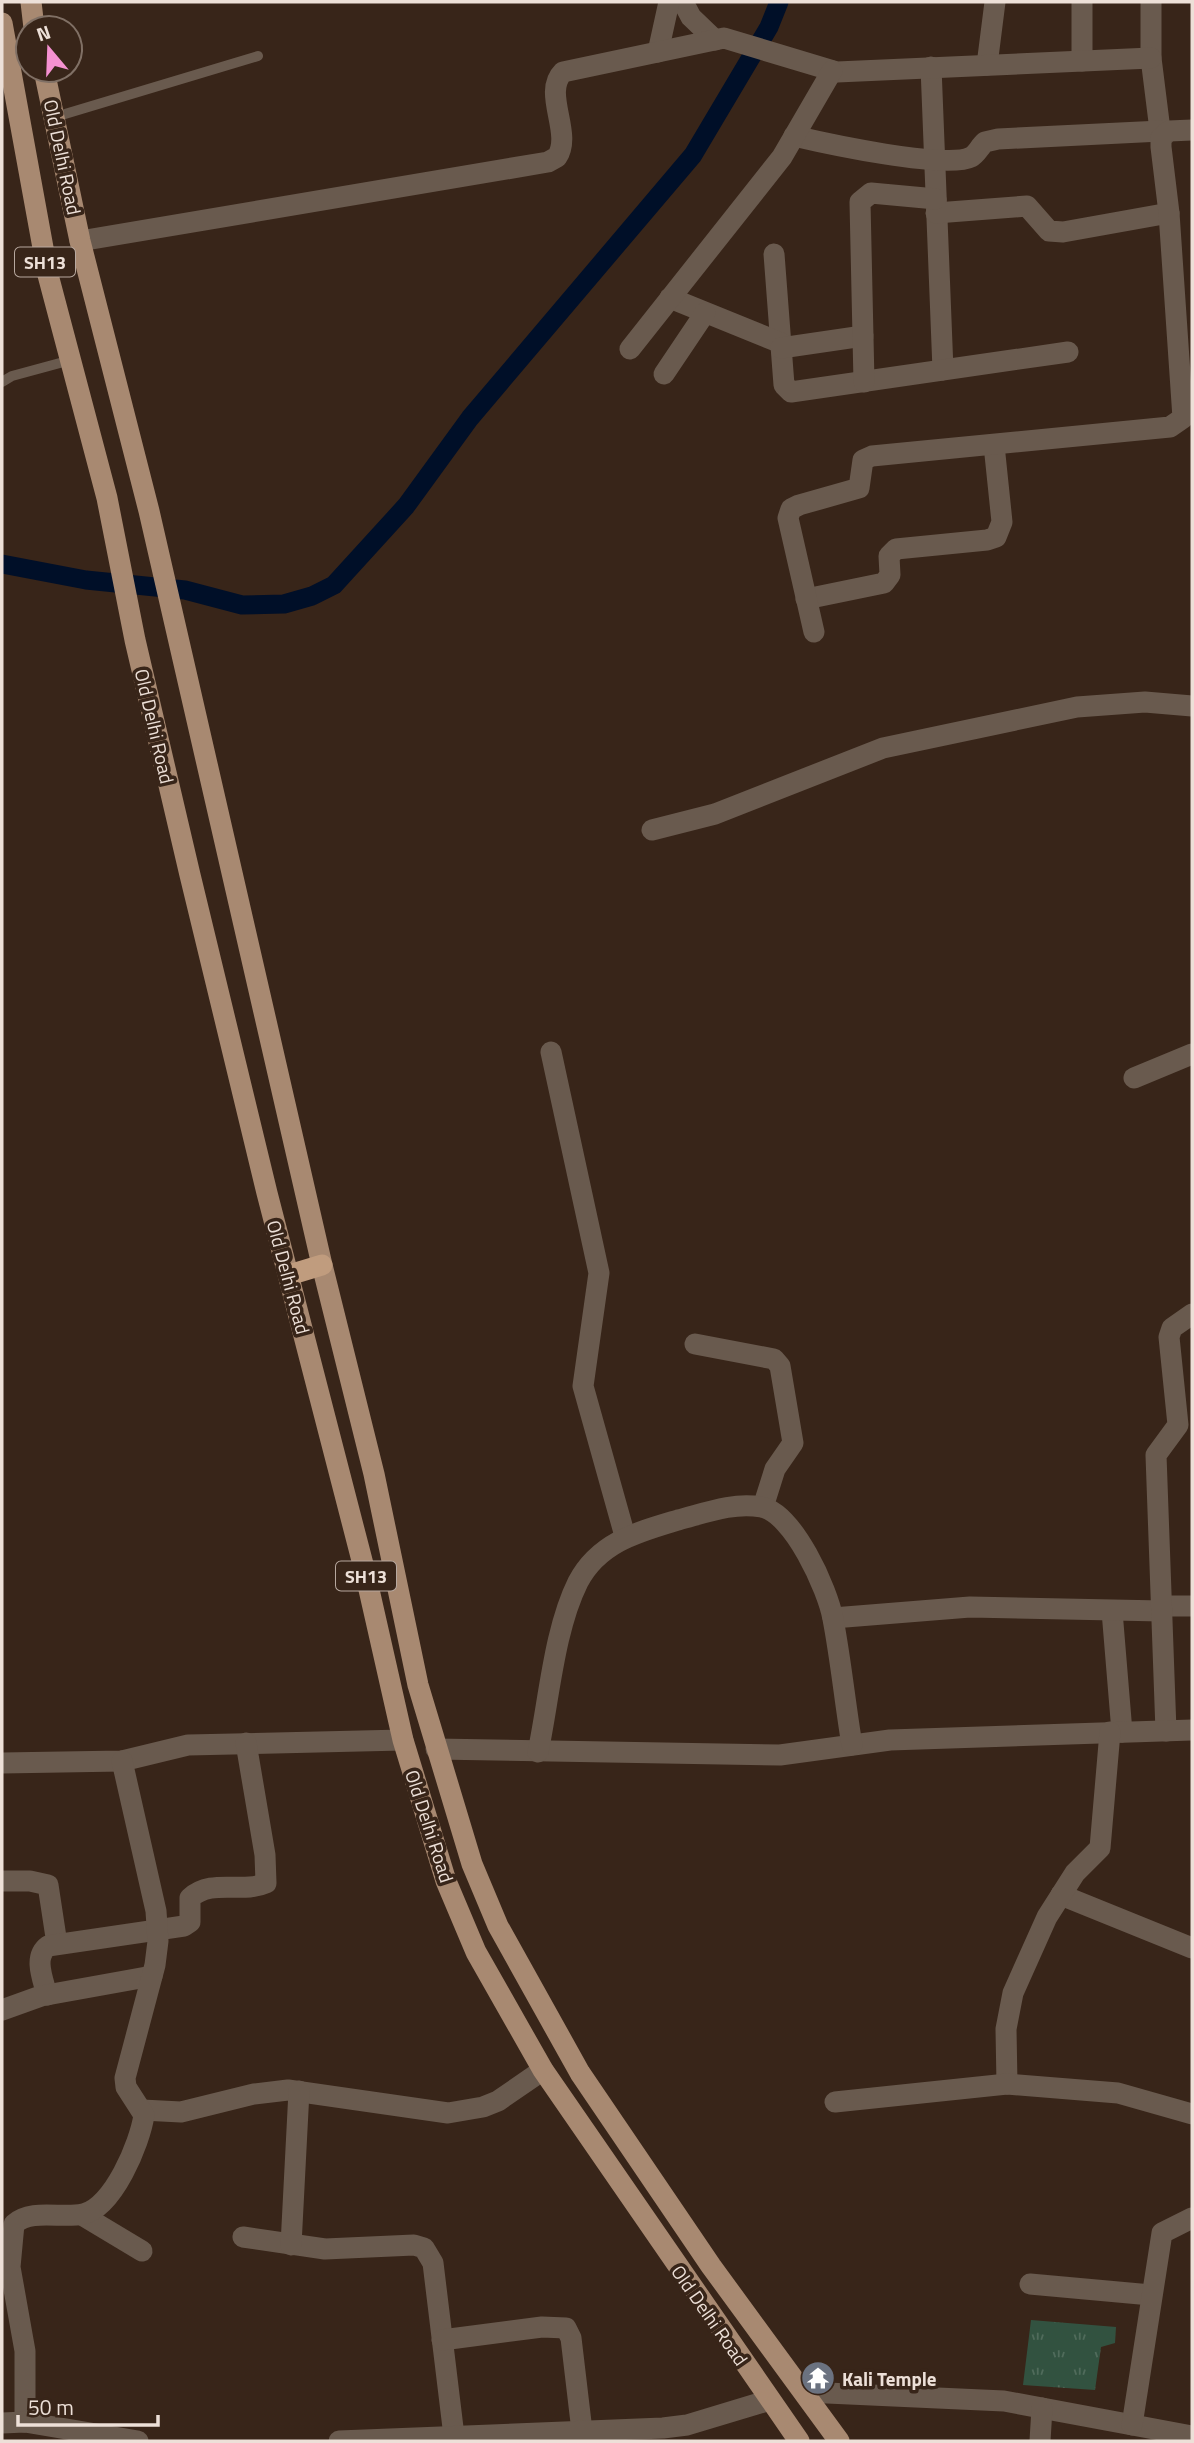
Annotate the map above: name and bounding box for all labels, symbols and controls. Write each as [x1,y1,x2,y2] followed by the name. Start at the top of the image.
[14,14,84,84] north arrow
[32,17,54,48] text: N
[37,97,89,217] street label: Old Delhi Road
[15,248,75,276] road number: SH13
[128,666,182,786] street label: Old Delhi Road
[260,1217,318,1337] street label: Old Delhi Road
[336,1562,396,1590] road number: SH13
[398,1766,462,1886] street label: Old Delhi Road
[665,2259,755,2371] street label: Old Delhi Road
[799,2359,837,2397] temple icon: Kali Temple
[842,2364,937,2393] place label: Kali Temple
[18,2384,158,2428] scale bar
[28,2391,74,2423] text: 50 m

